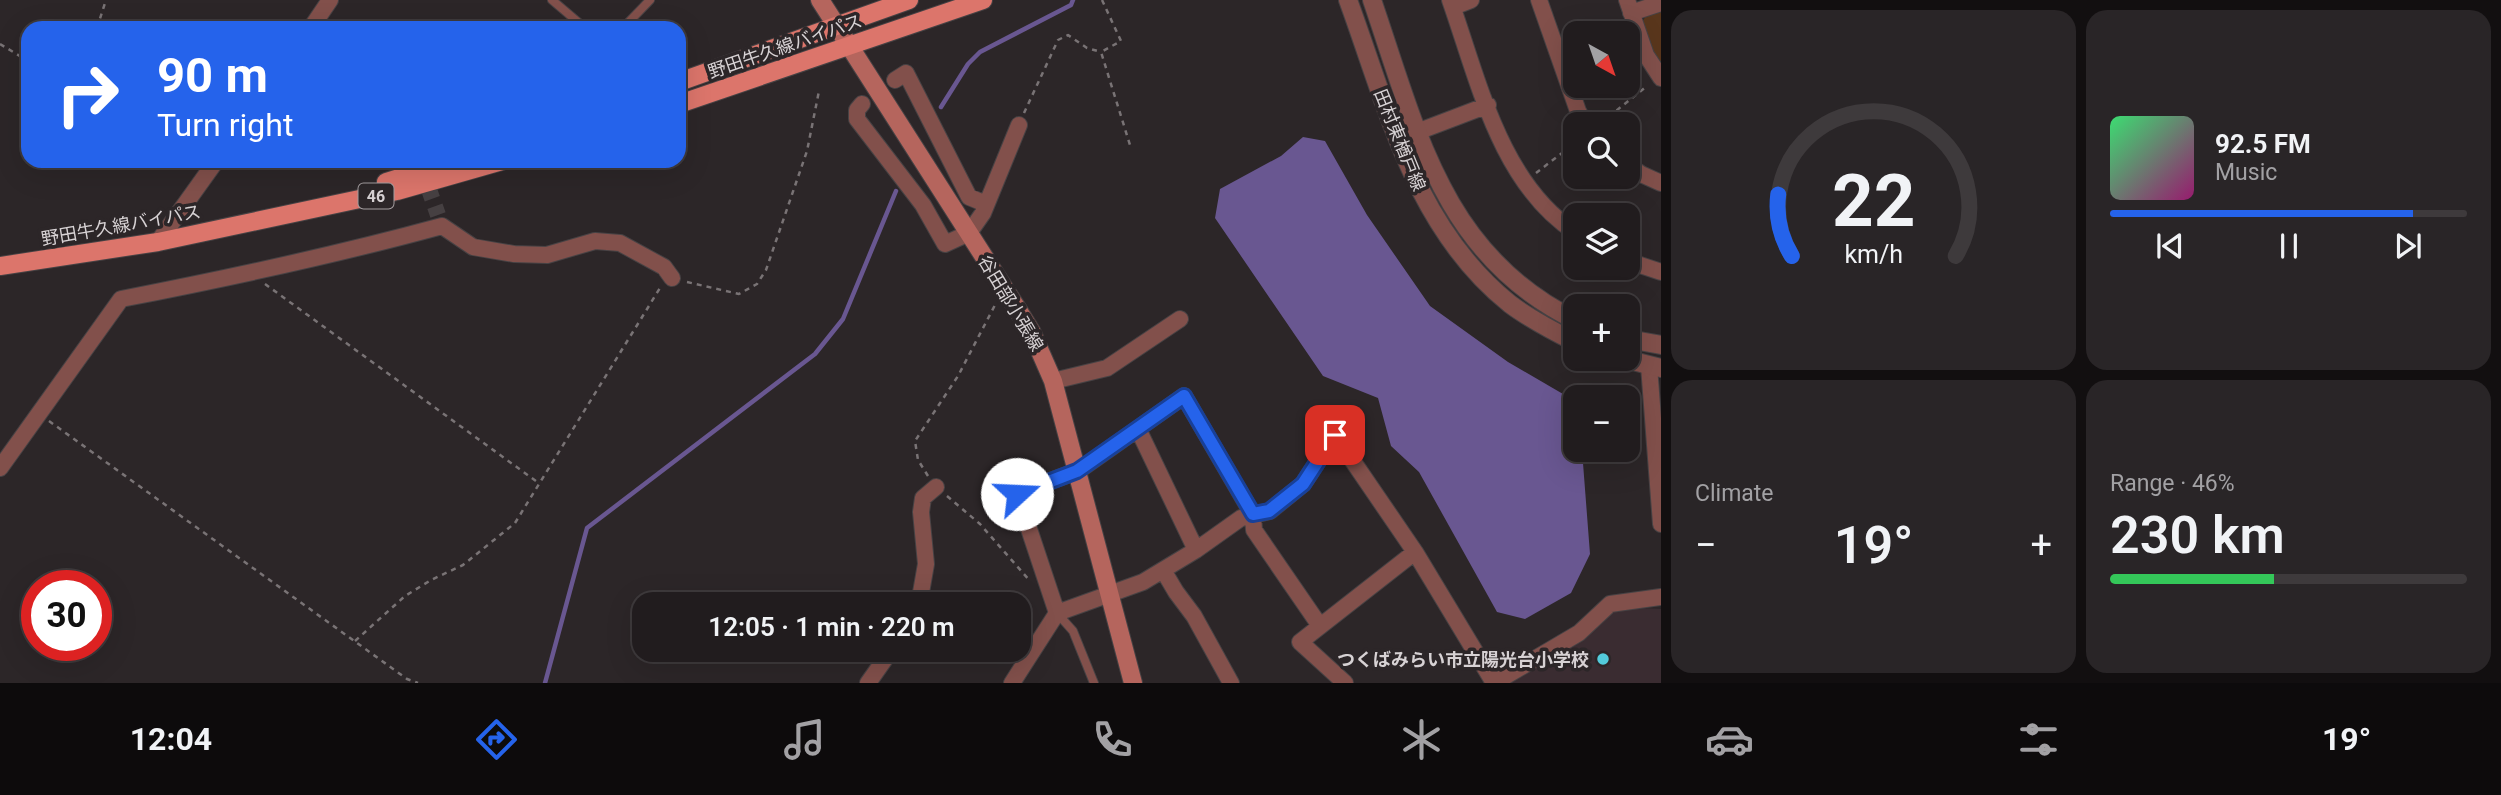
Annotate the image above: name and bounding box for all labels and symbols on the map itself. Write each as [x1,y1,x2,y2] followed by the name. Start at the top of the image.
[705,10,865,82] street label: 野田牛久線バイパス
[1563,21,1640,98] north arrow
[1370,86,1430,194] street label: 田村東楢戸線
[358,184,394,208] road number: 46
[40,201,202,249] street label: 野田牛久線バイパス
[974,251,1048,355] street label: 谷田部小張線
[1305,405,1365,465] pin
[980,457,1054,531] position arrow
[21,570,112,661] speed limit sign: 30
[1337,649,1589,670] place label: つくばみらい市立陽光台小学校
[1595,651,1611,667] marker: つくばみらい市立陽光台小学校

